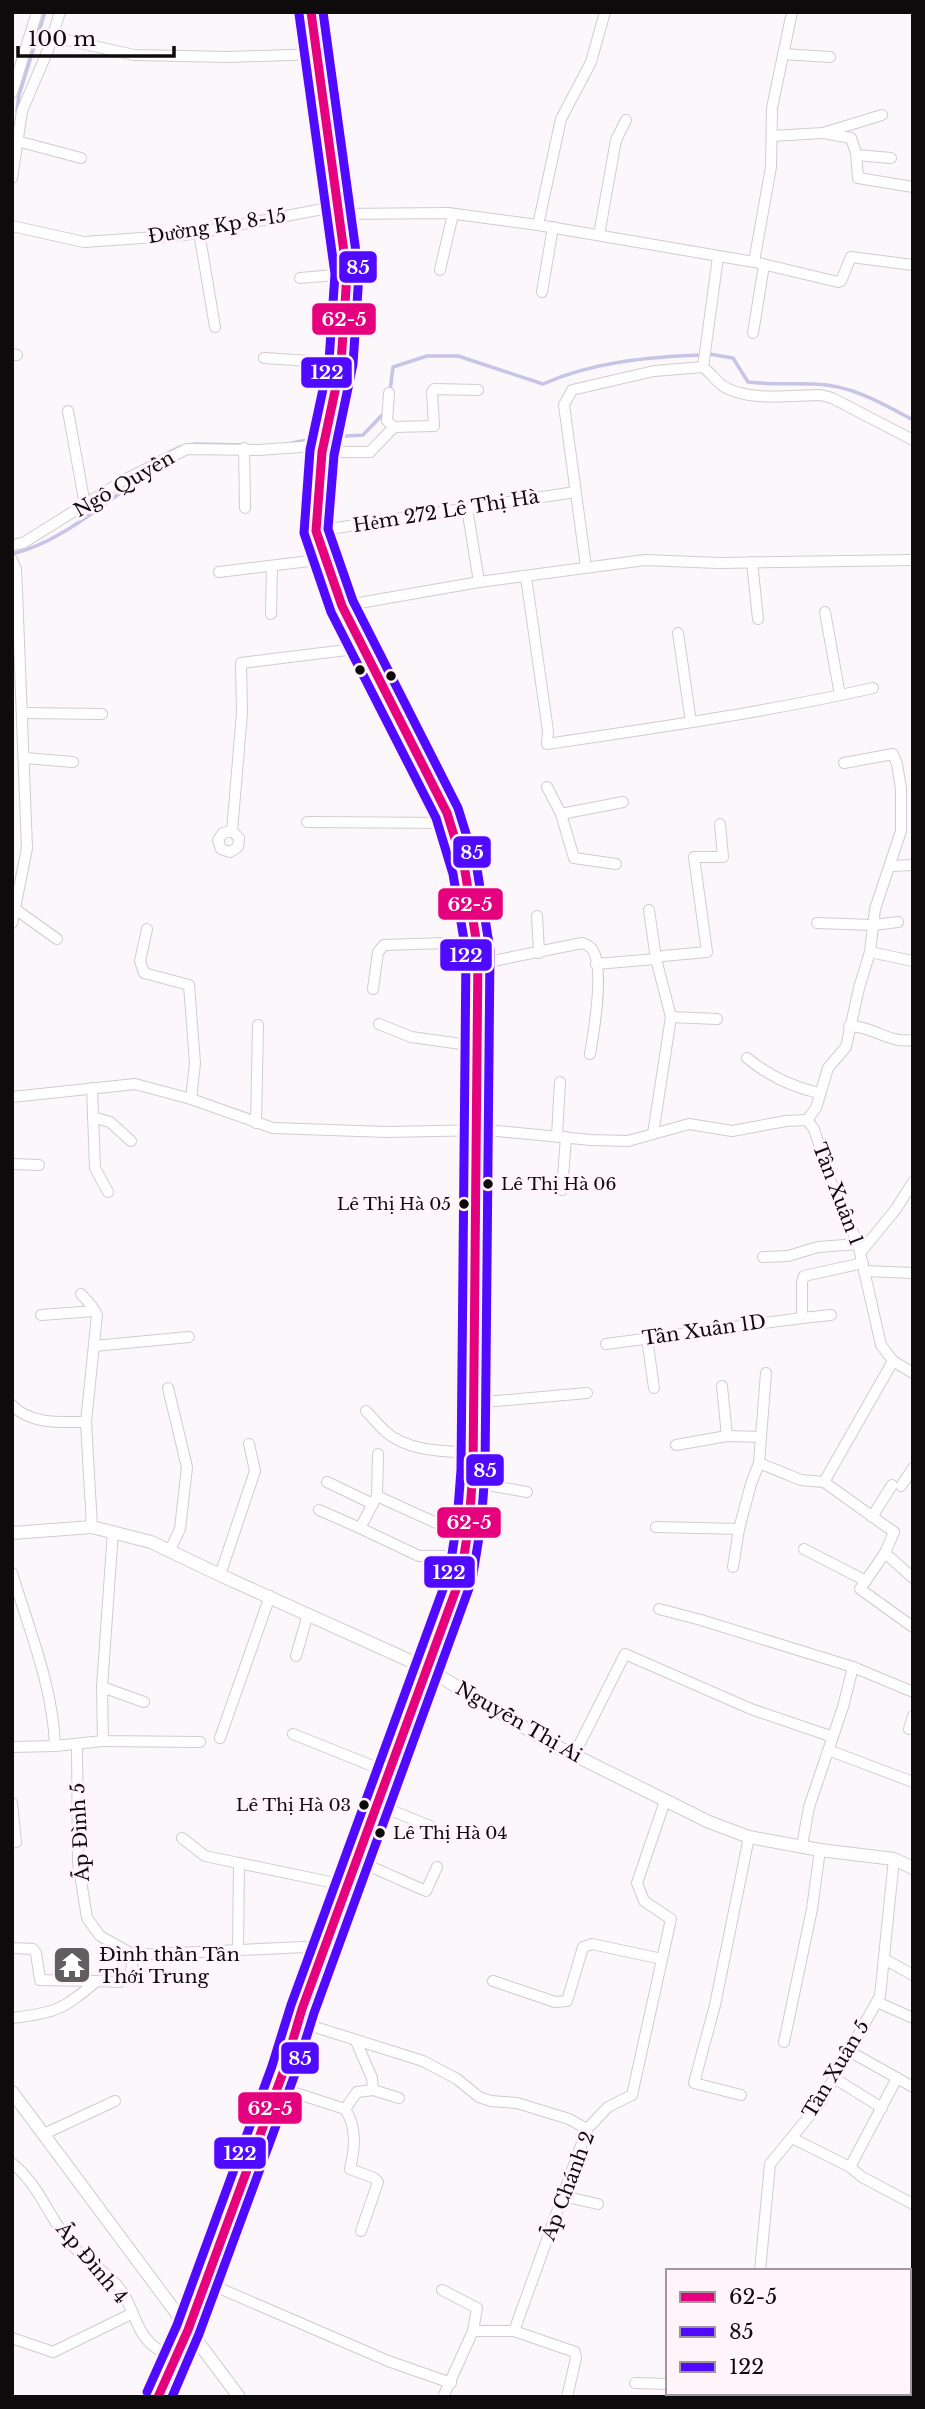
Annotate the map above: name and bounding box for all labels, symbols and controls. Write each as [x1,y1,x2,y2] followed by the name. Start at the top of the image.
[18,14,173,58] scale bar
[28,26,96,52] text: 100 m
[146,204,288,248] street label: Đường Kp 8-15
[338,250,378,284] line badge: 85
[346,256,370,279] text: 85
[311,302,377,336] line badge: 62-5
[321,308,367,331] text: 62-5
[300,356,353,389] line badge: 122
[310,361,344,384] text: 122
[70,446,178,522] street label: Ngô Quyền
[351,485,541,537] street label: Hẻm 272 Lê Thị Hà
[353,663,367,677] unlabelled marker
[384,669,398,683] unlabelled marker
[452,835,492,869] line badge: 85
[460,841,484,864] text: 85
[437,887,504,921] line badge: 62-5
[447,893,493,916] text: 62-5
[439,938,493,972] line badge: 122
[449,944,483,967] text: 122
[808,1140,868,1248] street label: Tân Xuân 1
[501,1174,616,1195] place label: Lê Thị Hà 06
[481,1177,495,1191] marker: Lê Thị Hà 06
[337,1194,451,1215] place label: Lê Thị Hà 05
[457,1197,471,1211] marker: Lê Thị Hà 05
[641,1310,767,1350] street label: Tân Xuân 1D
[465,1453,505,1487] line badge: 85
[473,1459,497,1482] text: 85
[436,1506,502,1539] line badge: 62-5
[446,1511,492,1534] text: 62-5
[423,1555,476,1589] line badge: 122
[432,1561,466,1584] text: 122
[452,1677,587,1768] street label: Nguyễn Thị Ai
[66,1782,94,1883] street label: Ấp Đình 5
[236,1795,351,1816] place label: Lê Thị Hà 03
[357,1798,371,1812] marker: Lê Thị Hà 03
[393,1823,507,1844] place label: Lê Thị Hà 04
[373,1826,387,1840] marker: Lê Thị Hà 04
[99,1943,240,1988] place label: Đình thần Tân Thới Trung
[51,1944,93,1986] temple icon: Đình thần Tân Thới Trung
[798,2016,874,2122] street label: Tân Xuân 5
[280,2041,320,2075] line badge: 85
[288,2047,312,2070] text: 85
[237,2091,303,2125] line badge: 62-5
[247,2097,293,2120] text: 62-5
[536,2128,599,2245] street label: Ấp Chánh 2
[213,2136,267,2170] line badge: 122
[223,2142,257,2165] text: 122
[51,2217,133,2308] street label: Ấp Đình 4
[666,2269,911,2395] legend
[729,2284,777,2310] text: 62-5
[729,2319,754,2345] text: 85
[729,2354,764,2380] text: 122

